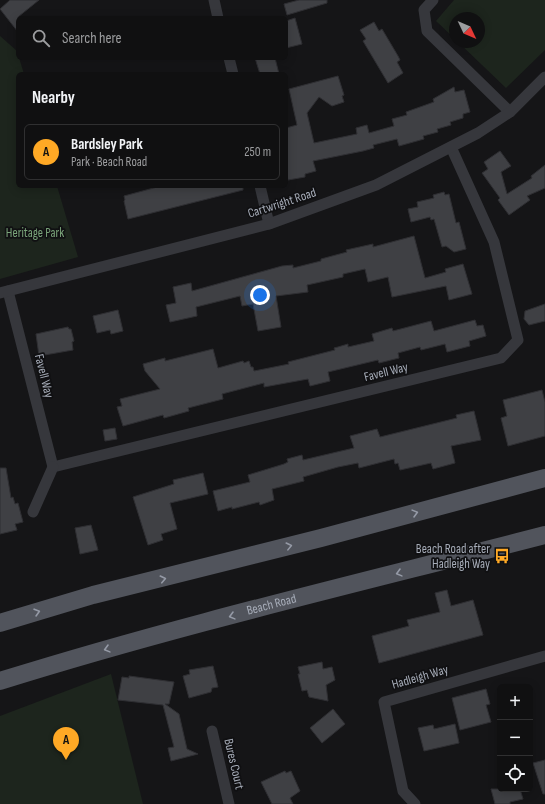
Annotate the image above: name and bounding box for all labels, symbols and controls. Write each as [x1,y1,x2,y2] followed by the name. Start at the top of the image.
[449,12,485,48] north arrow
[16,16,288,60] search box
[30,27,52,49] icon: search
[62,29,122,48] text: Search here
[32,88,75,108] text: Nearby
[71,135,143,154] text: Bardsley Park
[43,144,49,160] text: A
[244,144,271,160] text: 250 m
[71,154,147,170] text: Park · Beach Road
[246,184,318,222] street label: Cartwright Road
[6,225,64,241] park label: Heritage Park
[250,285,270,305] your location
[31,352,57,400] street label: Favell Way
[362,359,410,385] street label: Favell Way
[411,509,418,518] one-way arrow
[416,541,490,572] place label: Beach Road after Hadleigh Way
[286,543,292,551] one-way arrow
[493,547,511,565] bus stop icon: Beach Road after Hadleigh Way
[396,568,403,577] one-way arrow
[160,575,166,583] one-way arrow
[245,591,298,619] street label: Beach Road
[34,608,41,617] one-way arrow
[229,611,236,620] one-way arrow
[104,645,110,653] one-way arrow
[390,661,450,693] street label: Hadleigh Way
[497,684,533,792] map controls
[497,684,533,720] button: +
[497,720,533,756] button: −
[53,727,79,760] pin: A
[220,737,248,791] street label: Bures Court
[497,756,533,792] button: locate

